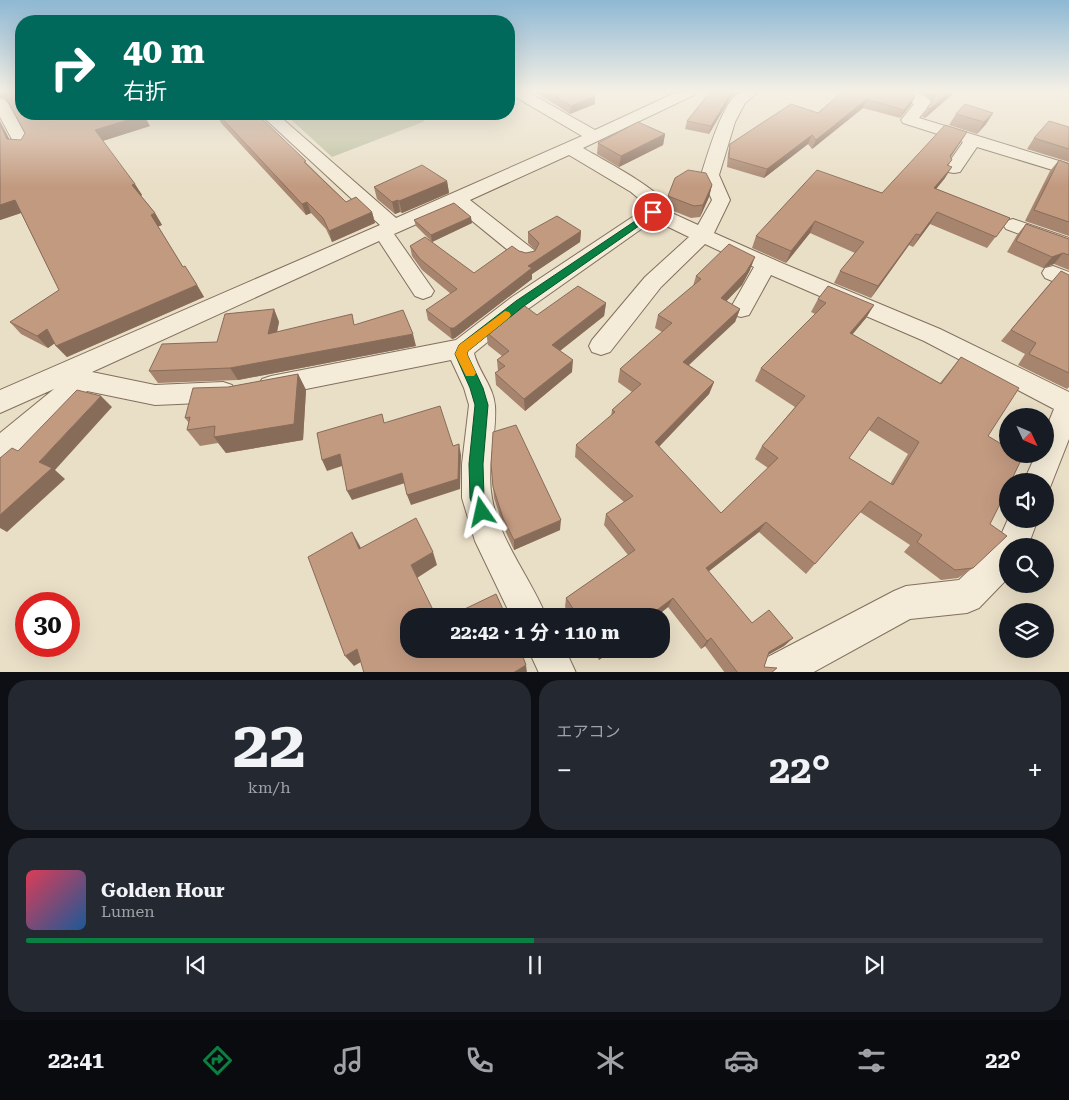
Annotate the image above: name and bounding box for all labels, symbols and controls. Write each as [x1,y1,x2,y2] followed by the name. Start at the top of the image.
[123,31,205,72] text: 40 m
[40,35,105,100] icon: right
[123,79,167,104] text: 右折
[632,191,674,233] pin
[639,198,667,226] icon: arrive
[999,408,1054,462] north arrow
[999,408,1054,658] map controls
[999,473,1054,528] button: sound
[455,485,507,537] position arrow
[999,538,1054,593] button: search
[15,592,80,657] speed limit sign: 30
[999,603,1054,658] button: layers
[450,621,620,644] text: 22:42 · 1 分 · 110 m
[233,707,306,783] text: 22
[557,722,621,741] text: エアコン
[769,748,830,792] text: 22°
[557,754,572,787] text: −
[1027,754,1043,787] text: +
[248,778,291,797] text: km/h
[101,879,225,902] text: Golden Hour
[101,902,155,921] text: Lumen
[182,951,210,979] icon: previous
[521,951,549,979] icon: pause
[860,951,888,979] icon: next
[200,1043,235,1078] icon: directions
[331,1043,366,1078] icon: music
[462,1043,497,1078] icon: phone
[593,1043,628,1078] icon: climate
[724,1043,759,1078] icon: car
[854,1043,889,1078] icon: filters
[48,1048,104,1073] text: 22:41
[985,1048,1021,1073] text: 22°

